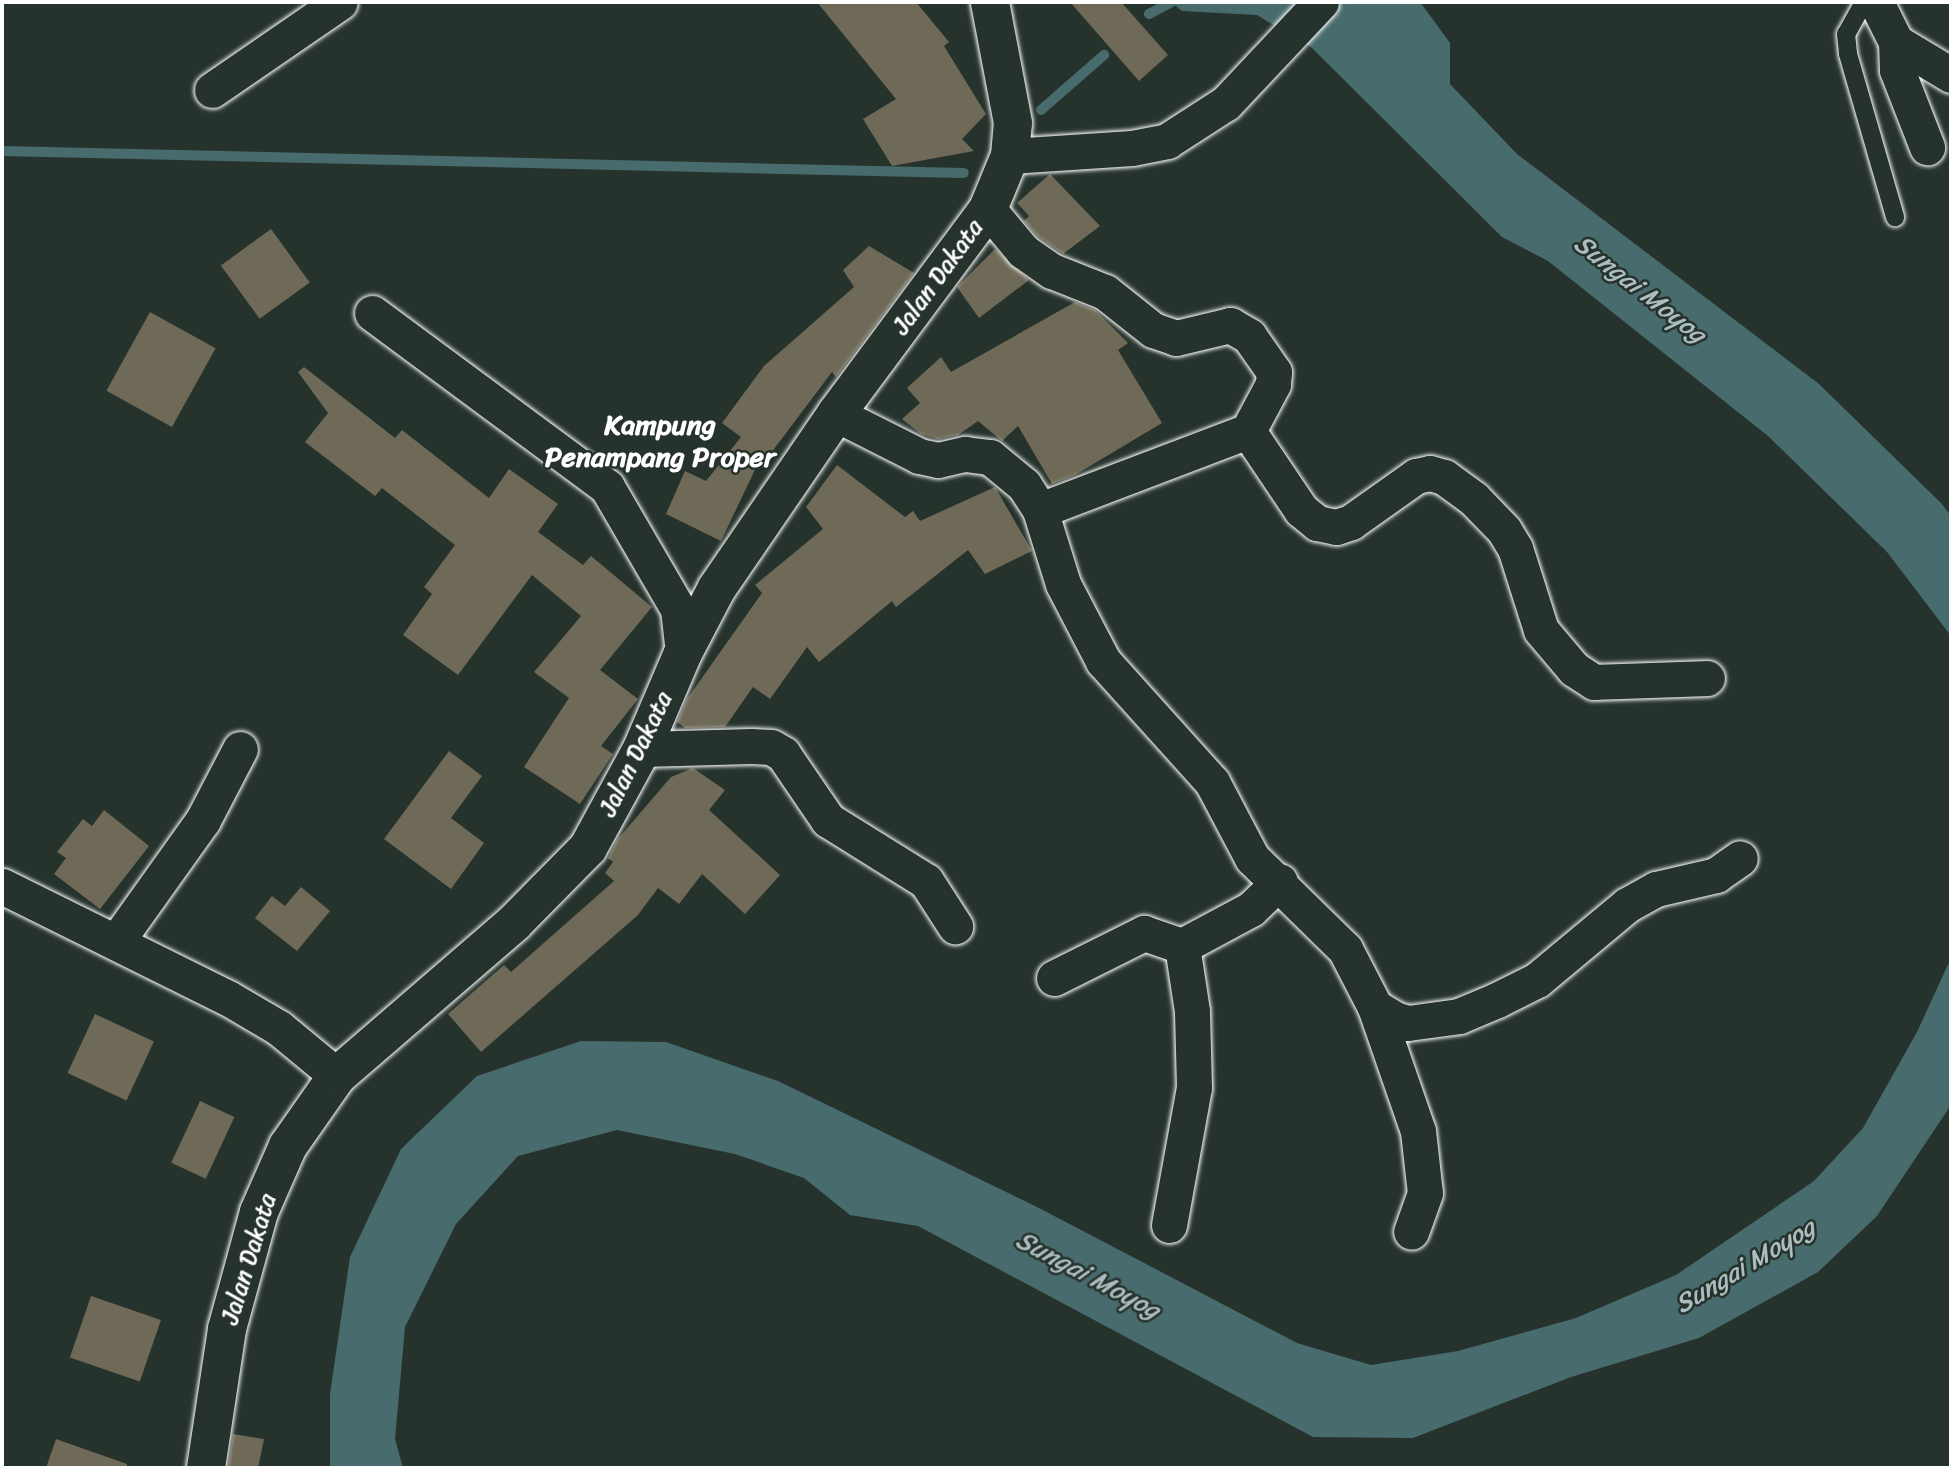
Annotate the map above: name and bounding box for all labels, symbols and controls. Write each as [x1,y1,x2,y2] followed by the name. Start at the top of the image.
[887,214,989,340] street label: Jalan Dakata
[1568,228,1712,350] water label: Sungai Moyog
[545,408,775,474] district label: Kampung Penampang Proper
[593,687,679,821] street label: Jalan Dakata
[215,1190,283,1328] street label: Jalan Dakata
[1669,1212,1821,1320] water label: Sungai Moyog
[1011,1224,1165,1326] water label: Sungai Moyog

